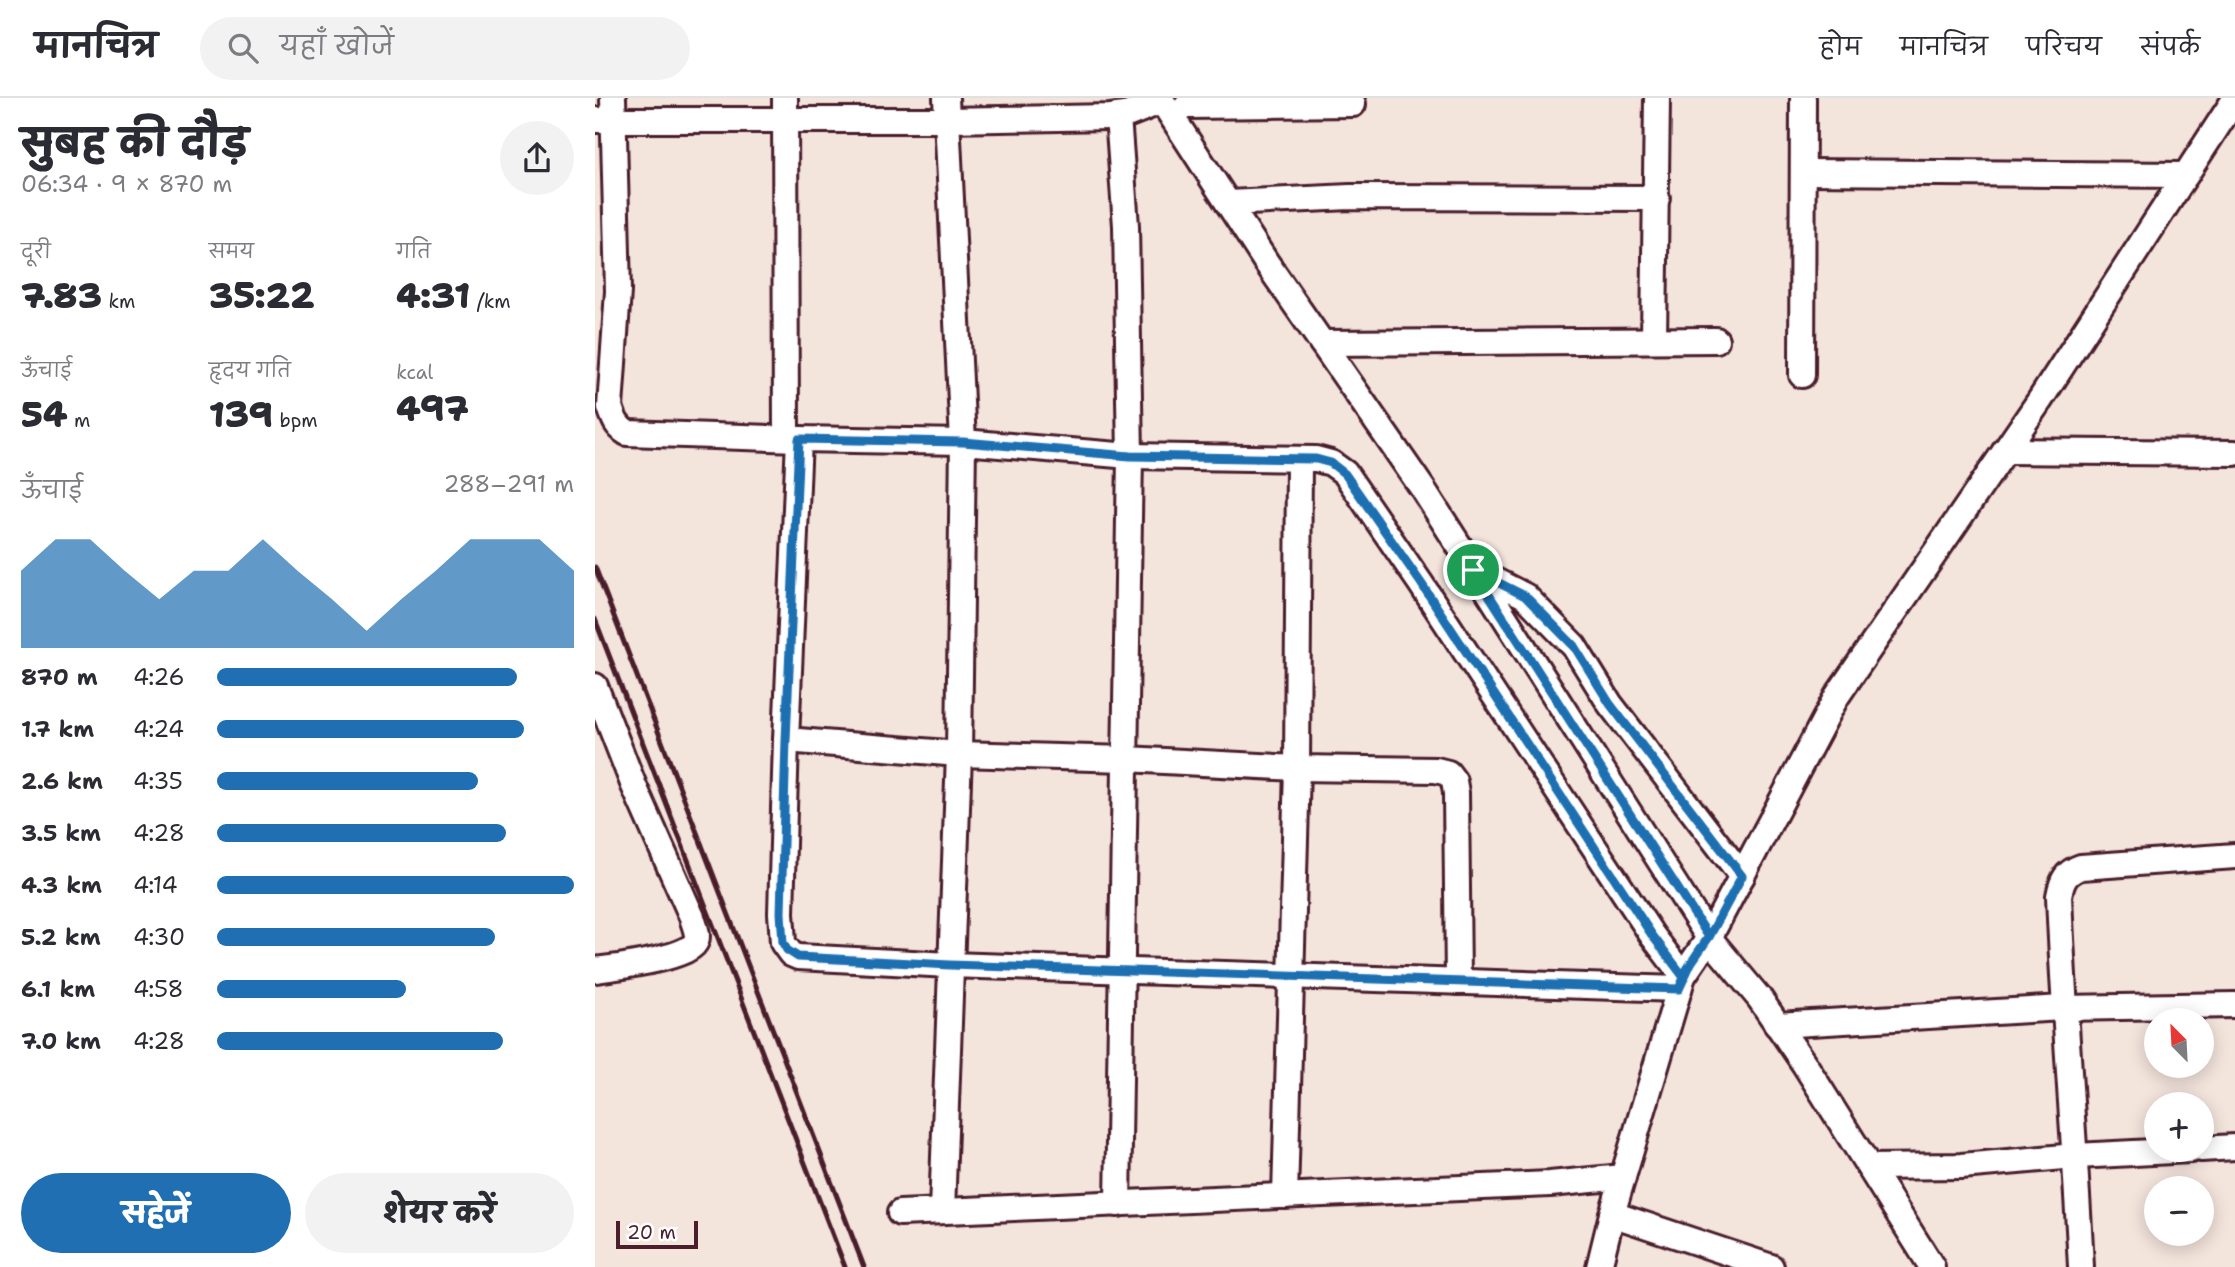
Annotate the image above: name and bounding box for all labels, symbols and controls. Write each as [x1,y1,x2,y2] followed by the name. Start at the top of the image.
[200,17,690,80] search box
[35,23,158,68] text: मानचित्र
[280,28,394,63] text: यहाँ खोजें
[224,29,262,67] icon: search
[1819,31,1862,63] text: होम
[1900,31,1988,63] text: मानचित्र
[2026,31,2102,63] text: परिचय
[2140,31,2200,63] text: संपर्क
[21,117,248,168] text: सुबह की दौड़
[500,121,574,195] button: share
[21,169,232,199] text: 06:34 · 9 × 870 m
[21,239,51,264] text: दूरी
[209,239,254,264] text: समय
[396,239,431,264] text: गति
[21,272,102,319] text: 7.83
[209,272,314,319] text: 35:22
[396,272,470,319] text: 4:31
[102,289,135,314] text: km
[470,289,511,314] text: /km
[21,358,72,383] text: ऊँचाई
[209,358,291,383] text: हृदय गति
[396,360,433,385] text: kcal
[396,385,469,432] text: 497
[21,391,68,438] text: 54
[209,391,273,438] text: 139
[68,408,90,433] text: m
[273,408,318,433] text: bpm
[443,469,574,499] text: 288–291 m
[21,475,83,505] text: ऊँचाई
[1443,540,1503,600] pin
[1454,551,1492,589] icon: arrive
[21,662,98,692] text: 870 m
[133,662,184,692] text: 4:26
[21,714,94,744] text: 1.7 km
[133,714,184,744] text: 4:24
[21,766,103,796] text: 2.6 km
[133,766,183,796] text: 4:35
[21,818,101,848] text: 3.5 km
[133,818,185,848] text: 4:28
[21,870,102,900] text: 4.3 km
[133,870,178,900] text: 4:14
[21,922,101,952] text: 5.2 km
[133,922,185,952] text: 4:30
[21,974,95,1004] text: 6.1 km
[133,974,184,1004] text: 4:58
[2144,1008,2214,1078] north arrow
[2144,1008,2214,1246] map controls
[21,1026,101,1056] text: 7.0 km
[133,1026,185,1056] text: 4:28
[2144,1092,2214,1162] button: +
[21,1173,291,1253] button: सहेजें
[305,1173,574,1253] button: शेयर करें
[2144,1176,2214,1246] button: −
[616,1218,698,1250] scale bar
[627,1220,676,1245] text: 20 m

